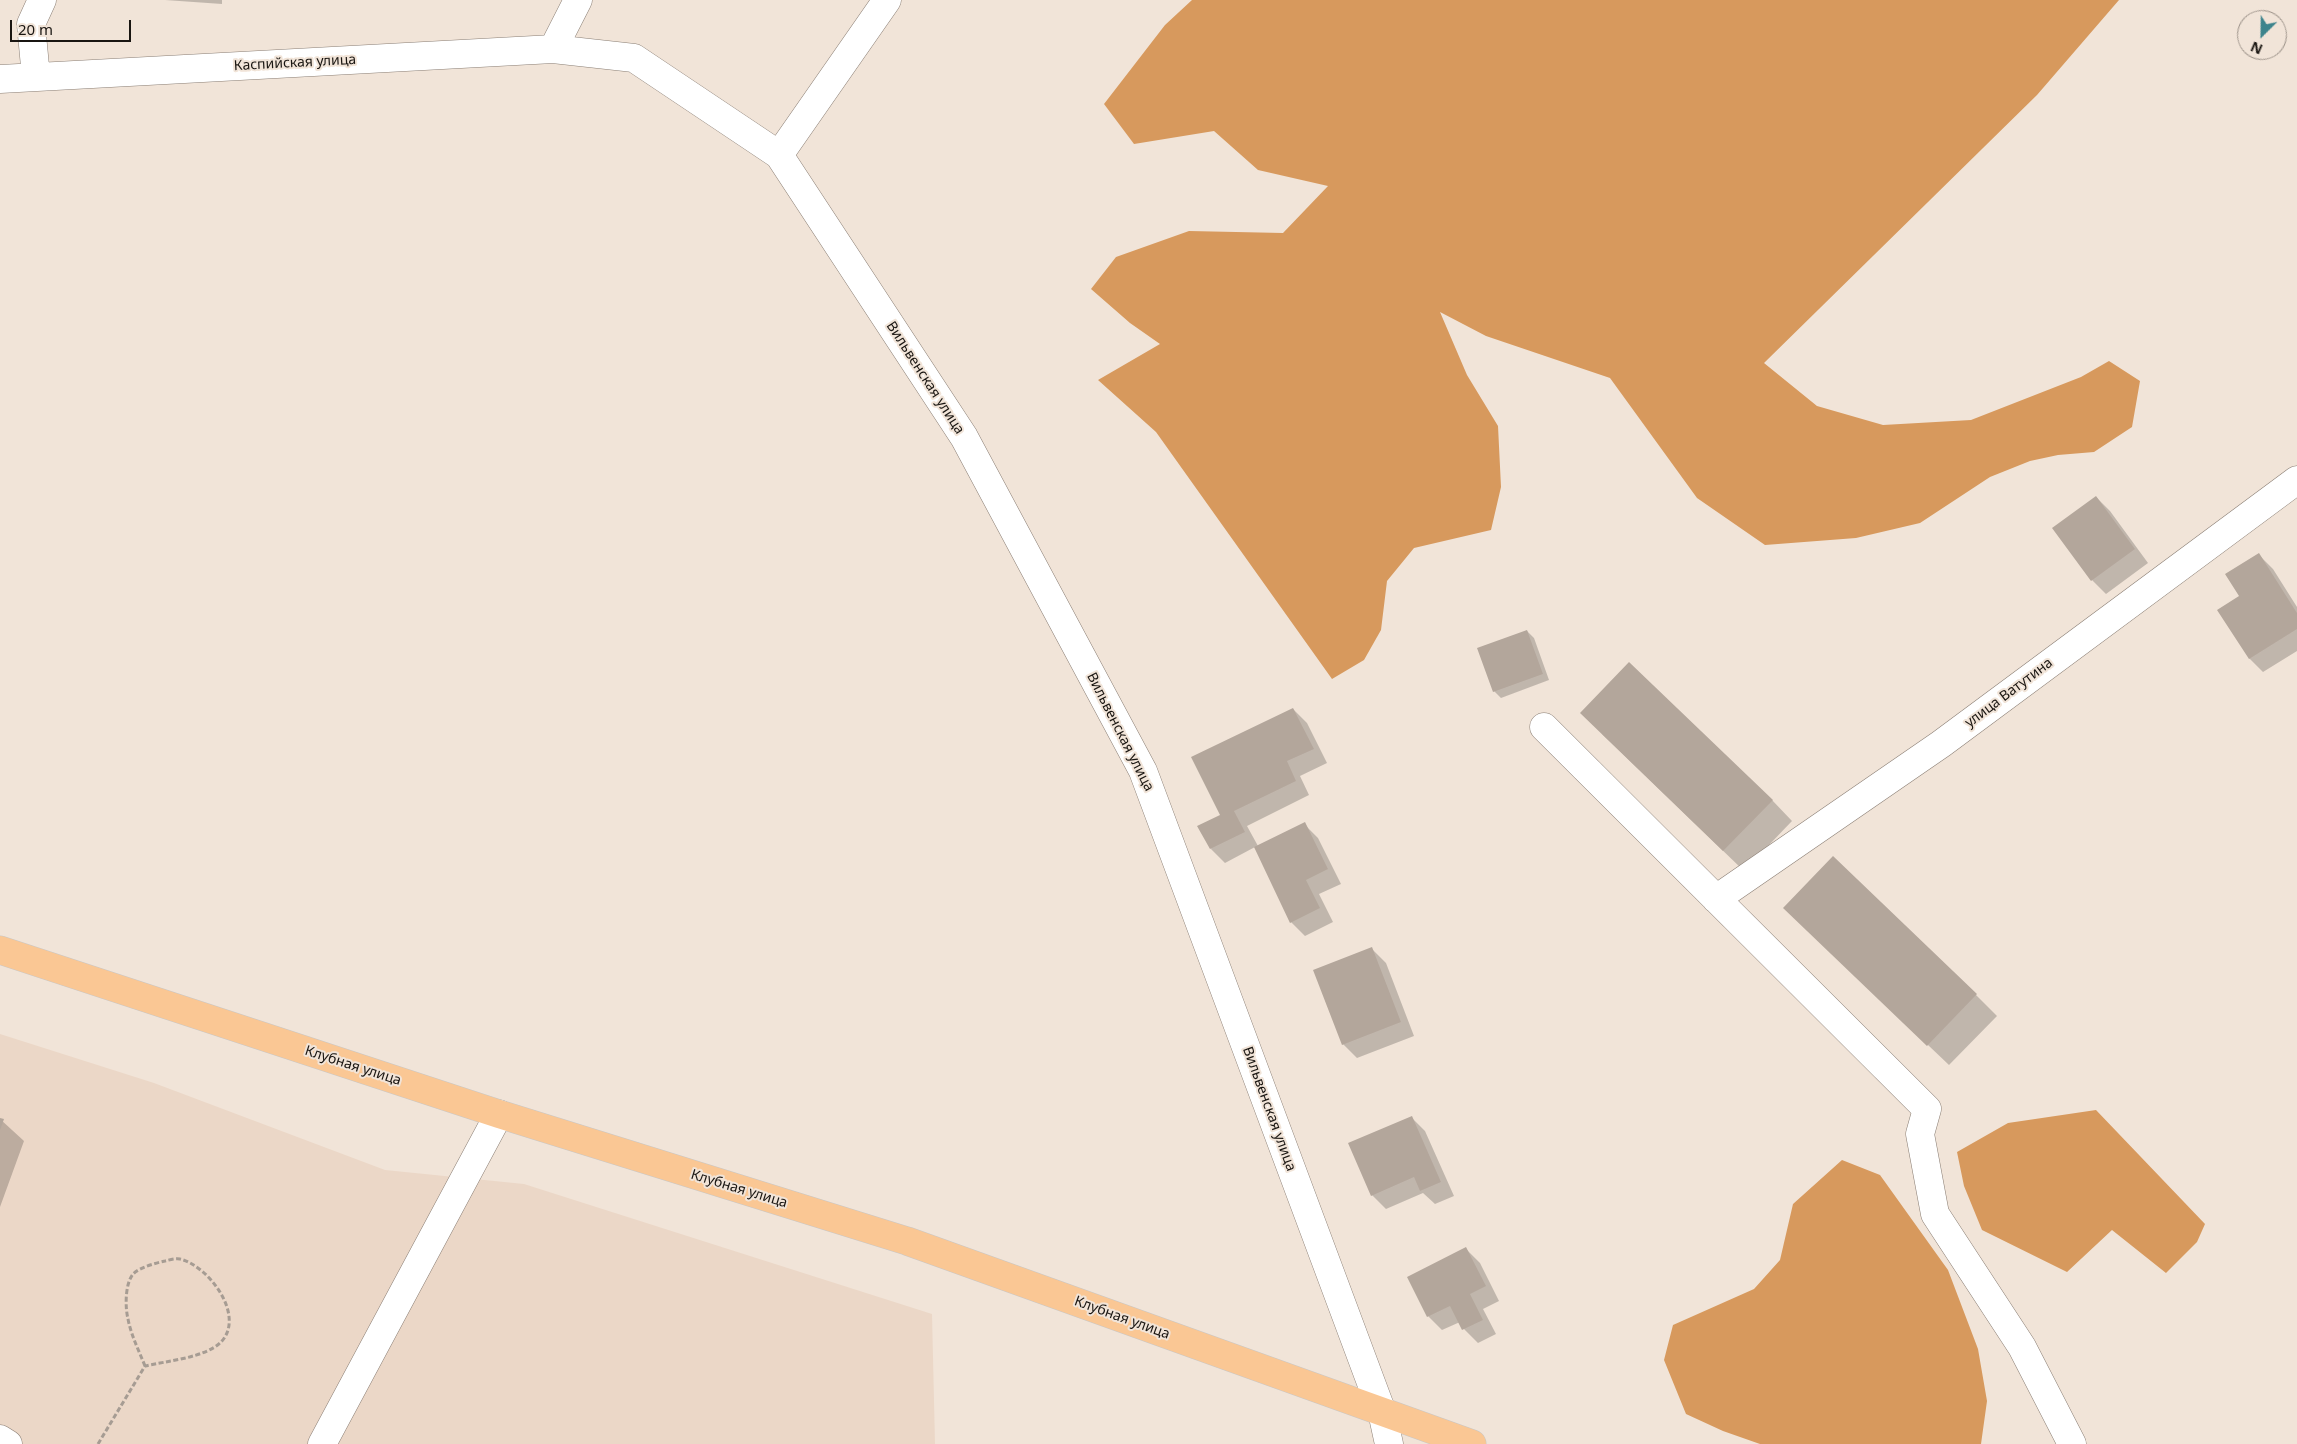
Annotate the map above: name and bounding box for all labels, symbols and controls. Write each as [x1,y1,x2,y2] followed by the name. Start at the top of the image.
[12,10,134,42] scale bar
[2237,10,2287,60] north arrow
[18,19,53,39] text: 20 m
[2247,37,2265,59] text: N
[233,51,357,75] street label: Каспийская улица
[882,318,968,438] street label: Вильвенская улица
[1962,655,2056,731] street label: улица Ватутина
[1083,670,1157,794] street label: Вильвенская улица
[303,1043,403,1089] street label: Клубная улица
[1239,1045,1299,1173] street label: Вильвенская улица
[689,1166,789,1212] street label: Клубная улица
[1072,1293,1172,1343] street label: Клубная улица

